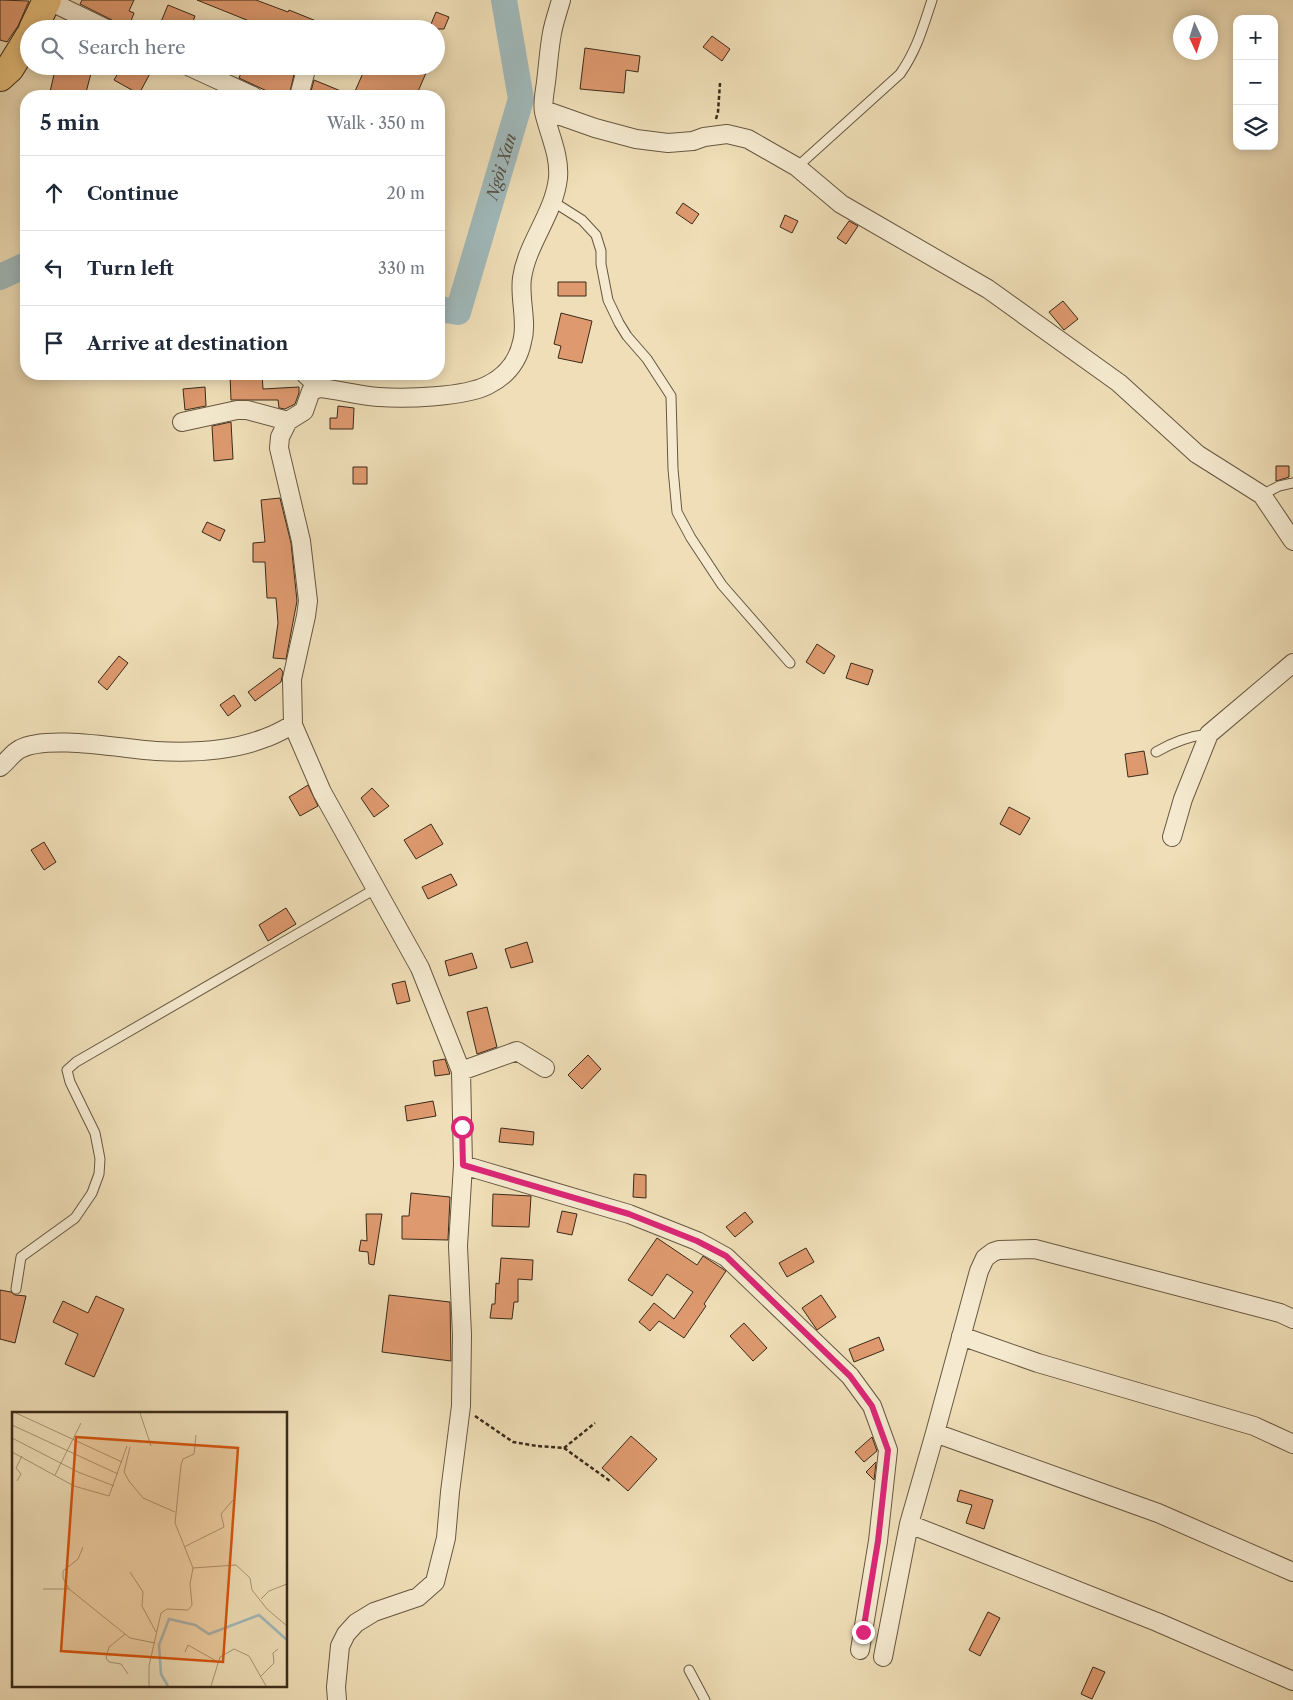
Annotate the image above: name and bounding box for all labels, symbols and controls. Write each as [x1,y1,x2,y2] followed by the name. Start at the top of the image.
[1173,15,1218,60] north arrow
[1233,15,1278,150] map controls
[1233,15,1278,60] button: +
[20,20,445,75] search box
[38,34,66,62] icon: search
[78,36,186,59] text: Search here
[1233,60,1278,105] button: −
[1233,105,1278,150] button: layers
[40,110,100,135] text: 5 min
[327,113,425,133] text: Walk · 350 m
[481,131,520,204] water label: Ngòi Xan
[40,179,68,207] icon: ahead
[87,182,179,205] text: Continue
[386,183,425,203] text: 20 m
[40,254,68,282] icon: left
[87,257,174,280] text: Turn left
[378,258,425,278] text: 330 m
[40,329,68,357] icon: arrive
[87,332,288,355] text: Arrive at destination
[451,1116,474,1139] route start
[12,1412,288,1688] inset map
[852,1621,875,1644] route end

